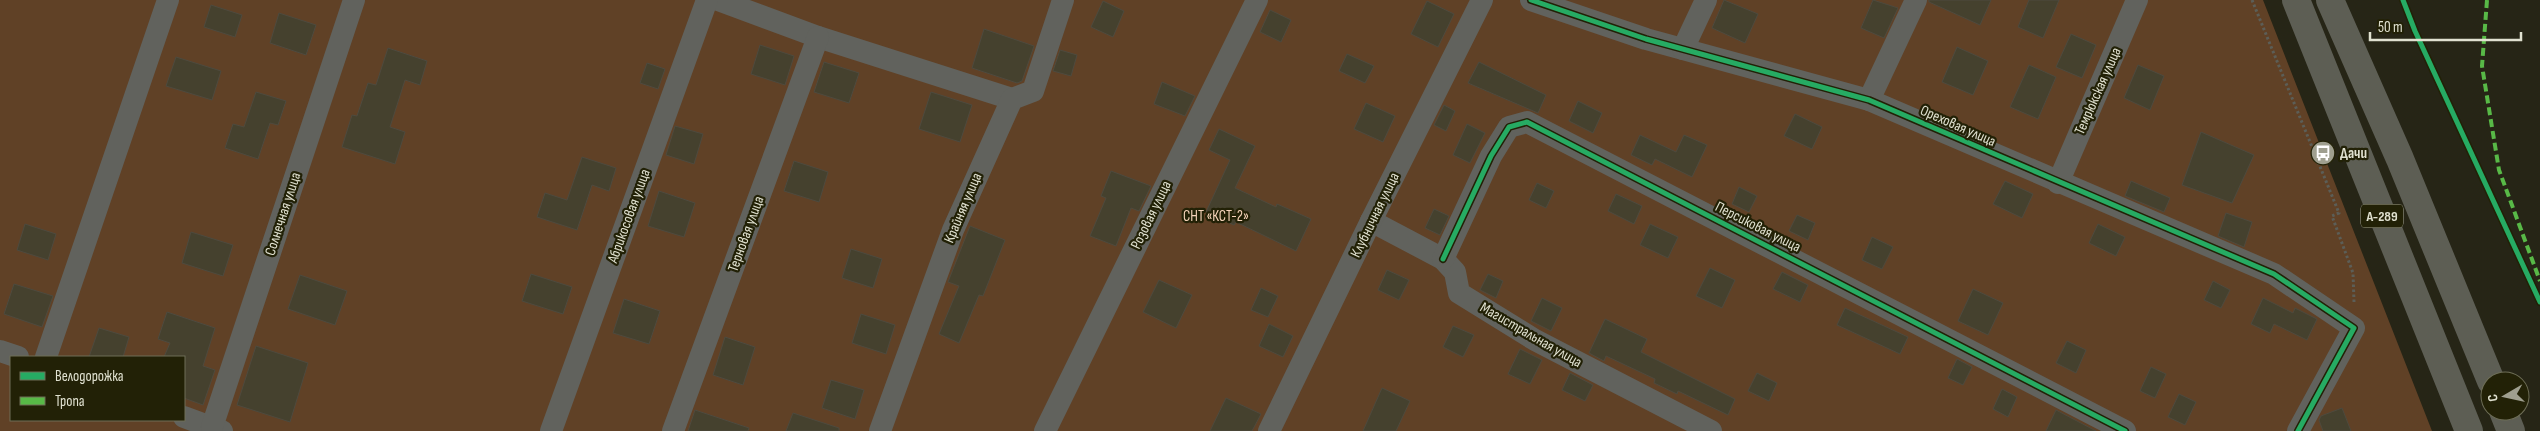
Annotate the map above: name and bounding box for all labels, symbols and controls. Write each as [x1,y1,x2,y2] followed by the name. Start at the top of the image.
[2370,10,2521,42] scale bar
[2378,18,2403,37] text: 50 m
[2070,44,2126,138] street label: Темрюкская улица
[1917,101,1999,151] street label: Ореховая улица
[2310,140,2336,166] bus stop icon: Дачи
[2340,144,2367,163] place label: Дачи
[603,166,655,266] street label: Абрикосовая улица
[1346,169,1404,261] street label: Клубничная улица
[261,170,305,258] street label: Солнечная улица
[940,170,986,246] street label: Крайняя улица
[1126,178,1176,252] street label: Розовая улица
[723,193,769,275] street label: Терновая улица
[1712,197,1804,257] street label: Персиковая улица
[2361,205,2403,228] road number: А-289
[1183,207,1249,226] park label: СНТ «КСТ-2»
[1477,298,1586,372] street label: Магистральная улица
[10,356,185,421] legend
[55,367,124,386] text: Велодорожка
[2480,371,2530,421] north arrow
[55,392,85,411] text: Тропа
[2484,393,2502,403] text: С

